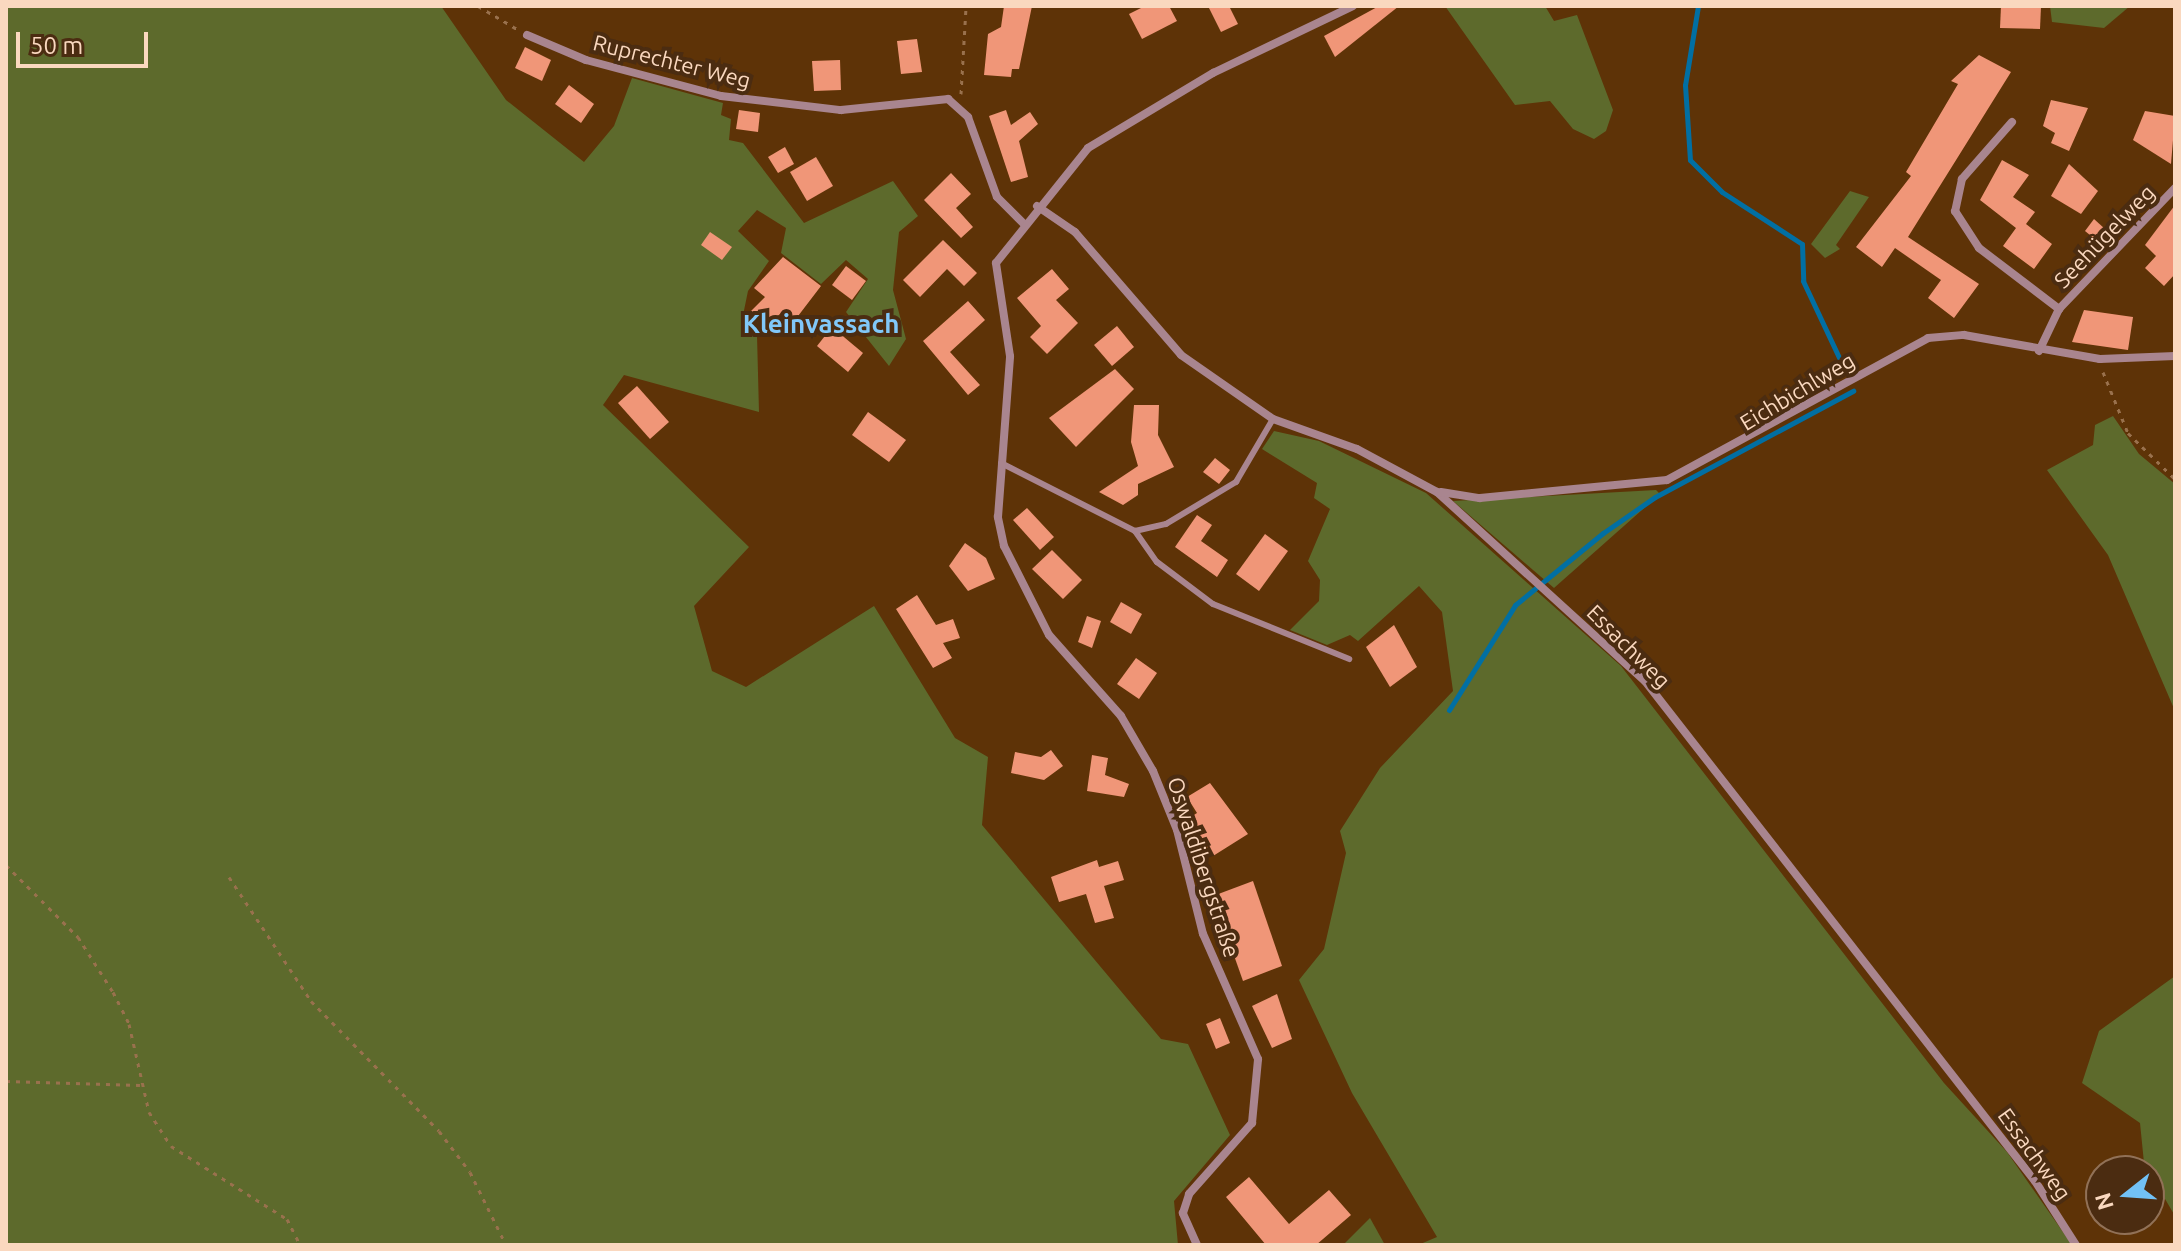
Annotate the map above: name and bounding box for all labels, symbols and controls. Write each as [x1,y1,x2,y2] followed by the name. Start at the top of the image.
[20,16,152,66] scale bar
[591,29,753,93] street label: Ruprechter Weg
[30,32,83,59] text: 50 m
[2048,179,2160,293] street label: Seehügelweg
[743,308,899,340] district label: Kleinvassach
[1735,346,1859,436] street label: Eichbichlweg
[1582,599,1676,693] street label: Essachweg
[1162,773,1246,961] street label: Oswaldibergstraße
[1993,1103,2077,1205] street label: Essachweg
[2085,1155,2165,1235] north arrow
[2089,1190,2118,1213] text: N

